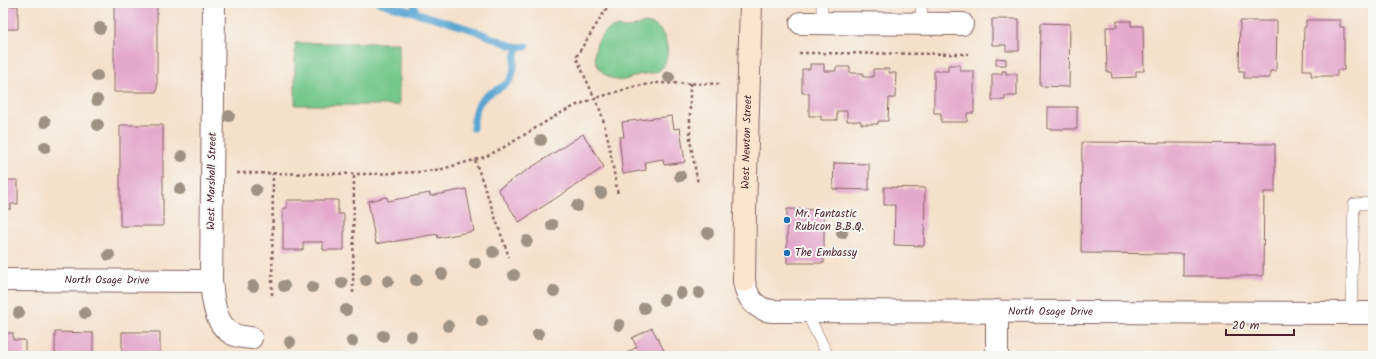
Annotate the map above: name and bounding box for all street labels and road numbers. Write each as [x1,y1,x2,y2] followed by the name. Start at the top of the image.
[737,94,757,189] street label: West Newton Street
[202,131,222,230] street label: West Marshall Street
[65,271,150,290] street label: North Osage Drive
[1008,303,1093,321] street label: North Osage Drive

